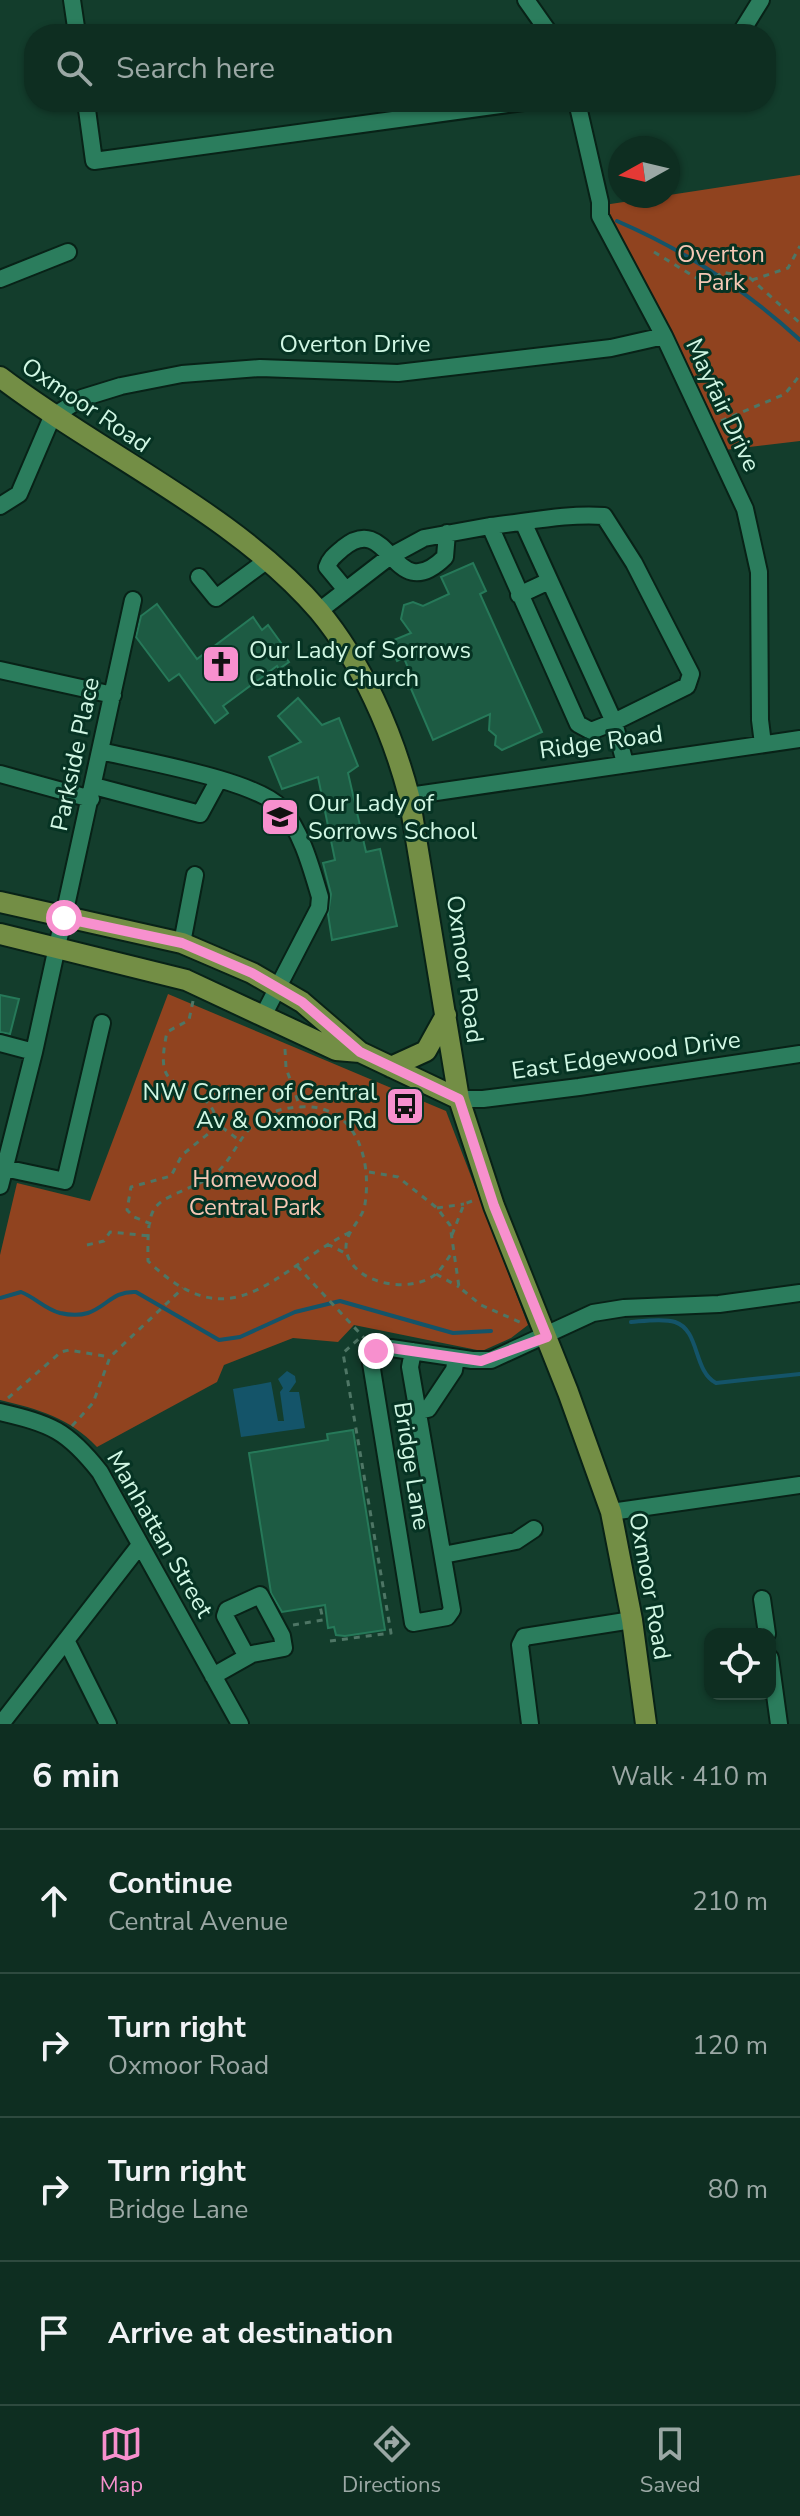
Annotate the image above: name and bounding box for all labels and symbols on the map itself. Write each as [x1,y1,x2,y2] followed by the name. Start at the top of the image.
[608,136,680,208] north arrow
[677,238,765,298] park label: Overton Park
[280,328,430,360] street label: Overton Drive
[678,333,768,477] street label: Mayfair Drive
[15,350,157,460] street label: Oxmoor Road
[249,634,471,694] place label: Our Lady of Sorrows Catholic Church
[200,643,242,685] church icon: Our Lady of Sorrows Catholic Church
[43,674,107,834] street label: Parkside Place
[537,717,665,767] street label: Ridge Road
[308,787,477,847] place label: Our Lady of Sorrows School
[259,796,301,838] school or university icon: Our Lady of Sorrows School
[439,893,491,1045] street label: Oxmoor Road
[46,900,82,936] route start
[509,1023,743,1087] street label: East Edgewood Drive
[142,1076,377,1136] place label: NW Corner of Central Av & Oxmoor Rd
[384,1085,426,1127] bus stop icon: NW Corner of Central Av & Oxmoor Rd
[189,1163,322,1223] park label: Homewood Central Park
[358,1333,394,1369] route end
[386,1400,438,1532] street label: Bridge Lane
[99,1445,221,1624] street label: Manhattan Street
[621,1510,679,1662] street label: Oxmoor Road

